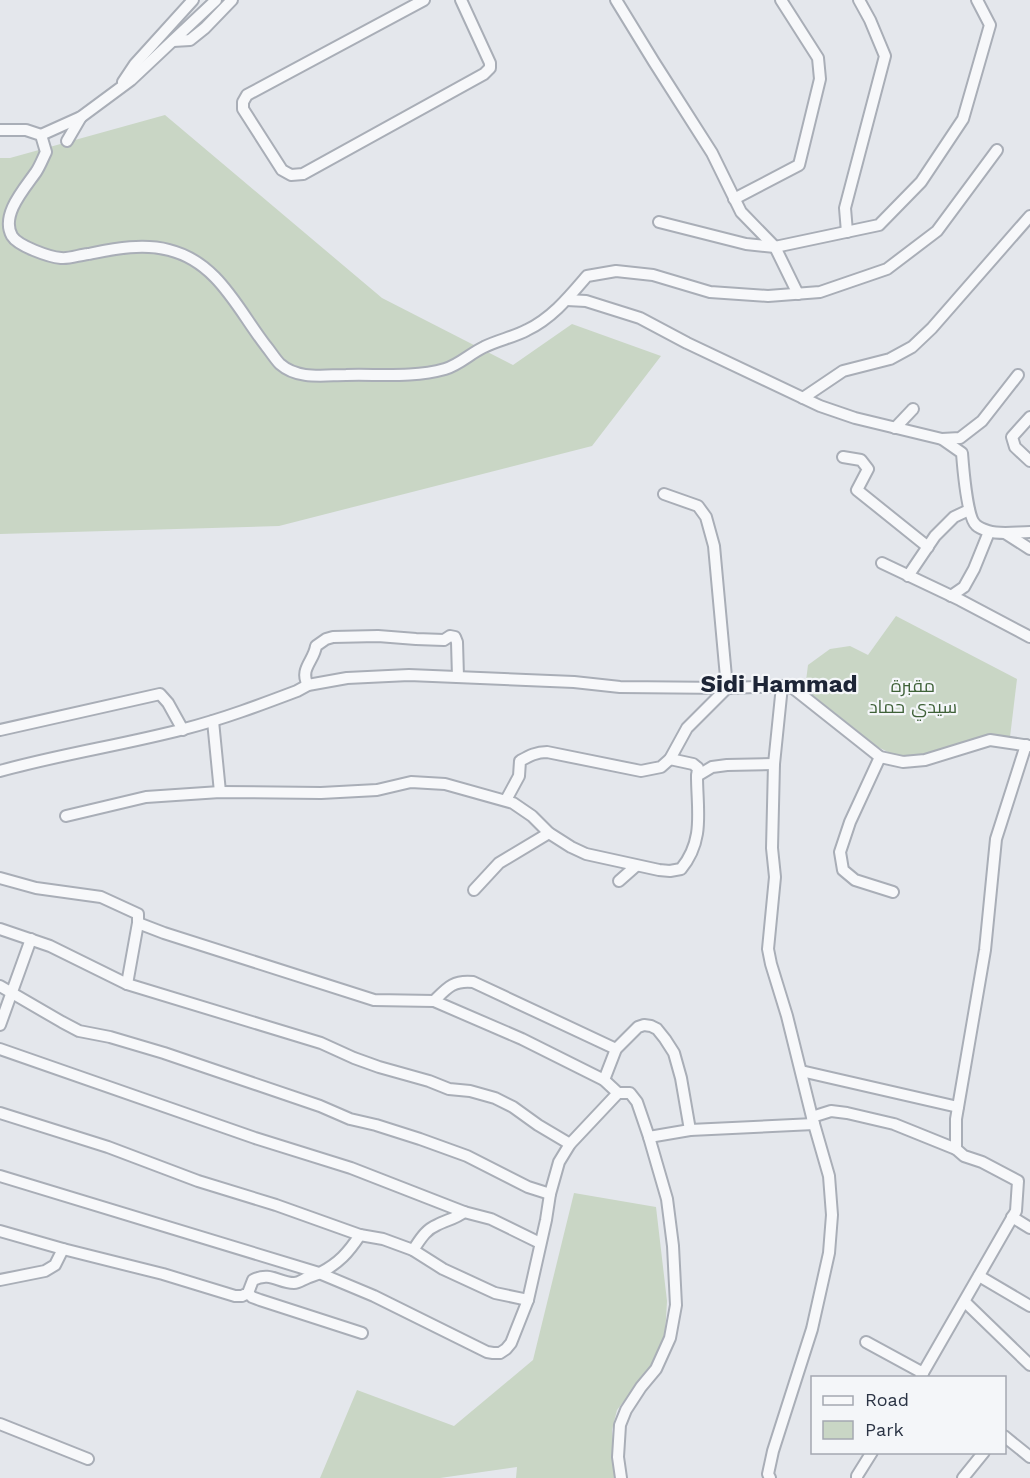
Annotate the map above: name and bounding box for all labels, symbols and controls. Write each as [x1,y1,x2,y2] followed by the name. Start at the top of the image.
[701,670,857,698] district label: Sidi Hammad
[869,675,957,721] park label: مقبرة سيدي حماد
[811,1376,1006,1454] legend
[865,1389,909,1410] text: Road
[865,1419,904,1440] text: Park

